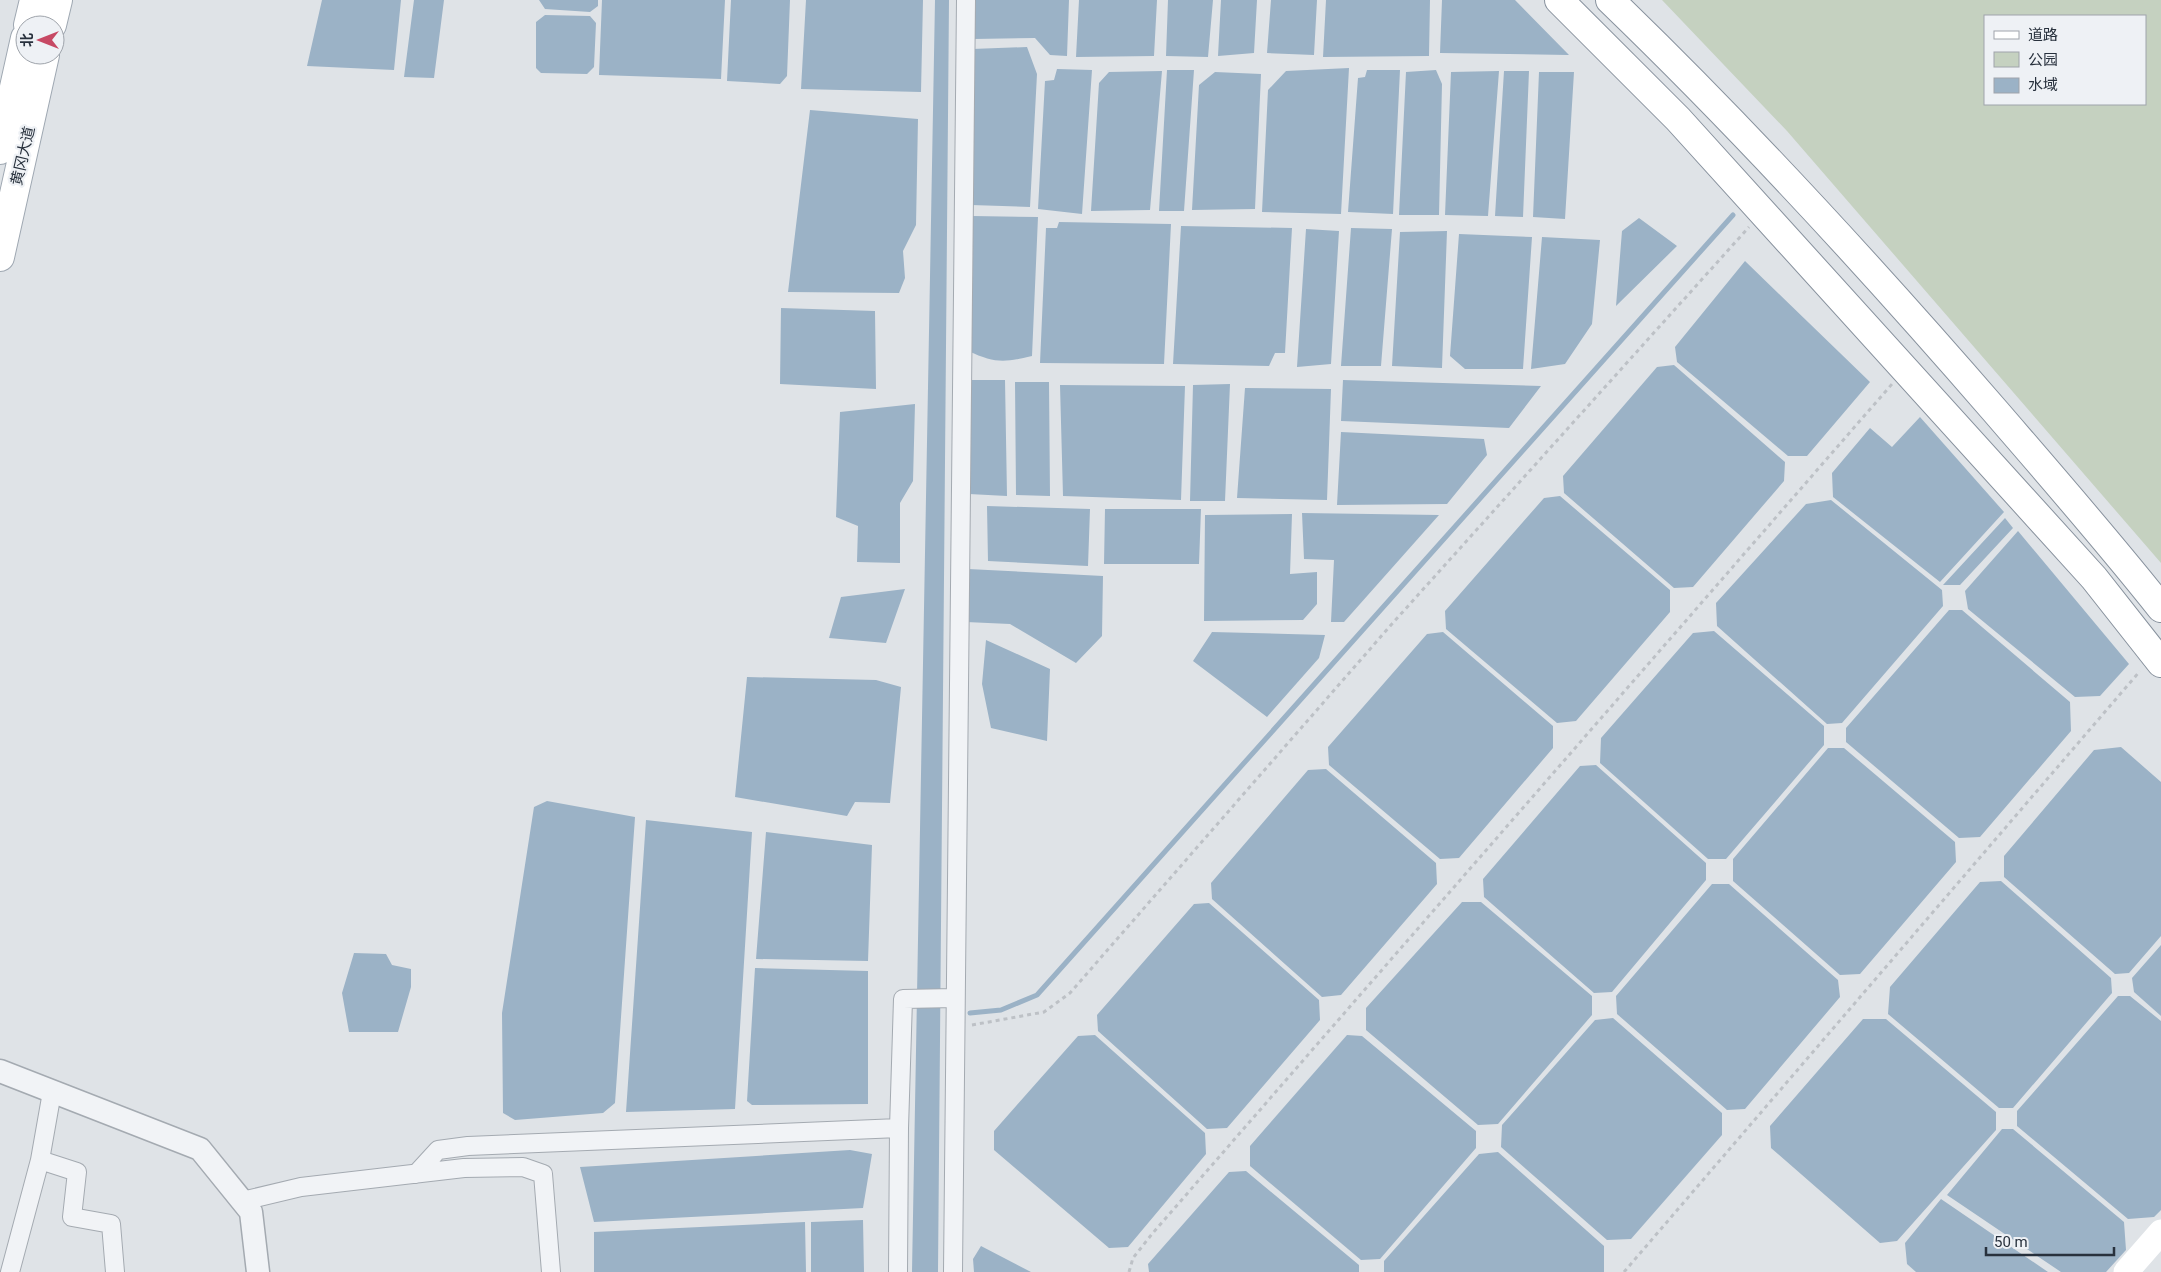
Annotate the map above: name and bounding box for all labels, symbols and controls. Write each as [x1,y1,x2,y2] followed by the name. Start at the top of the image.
[15,15,65,65] north arrow
[1984,15,2146,105] legend
[2028,26,2058,44] text: 道路
[19,33,35,47] text: 北
[2028,51,2058,69] text: 公园
[2028,76,2058,94] text: 水域
[7,125,39,187] street label: 黄冈大道
[1986,1224,2114,1256] scale bar
[1994,1233,2028,1251] text: 50 m

